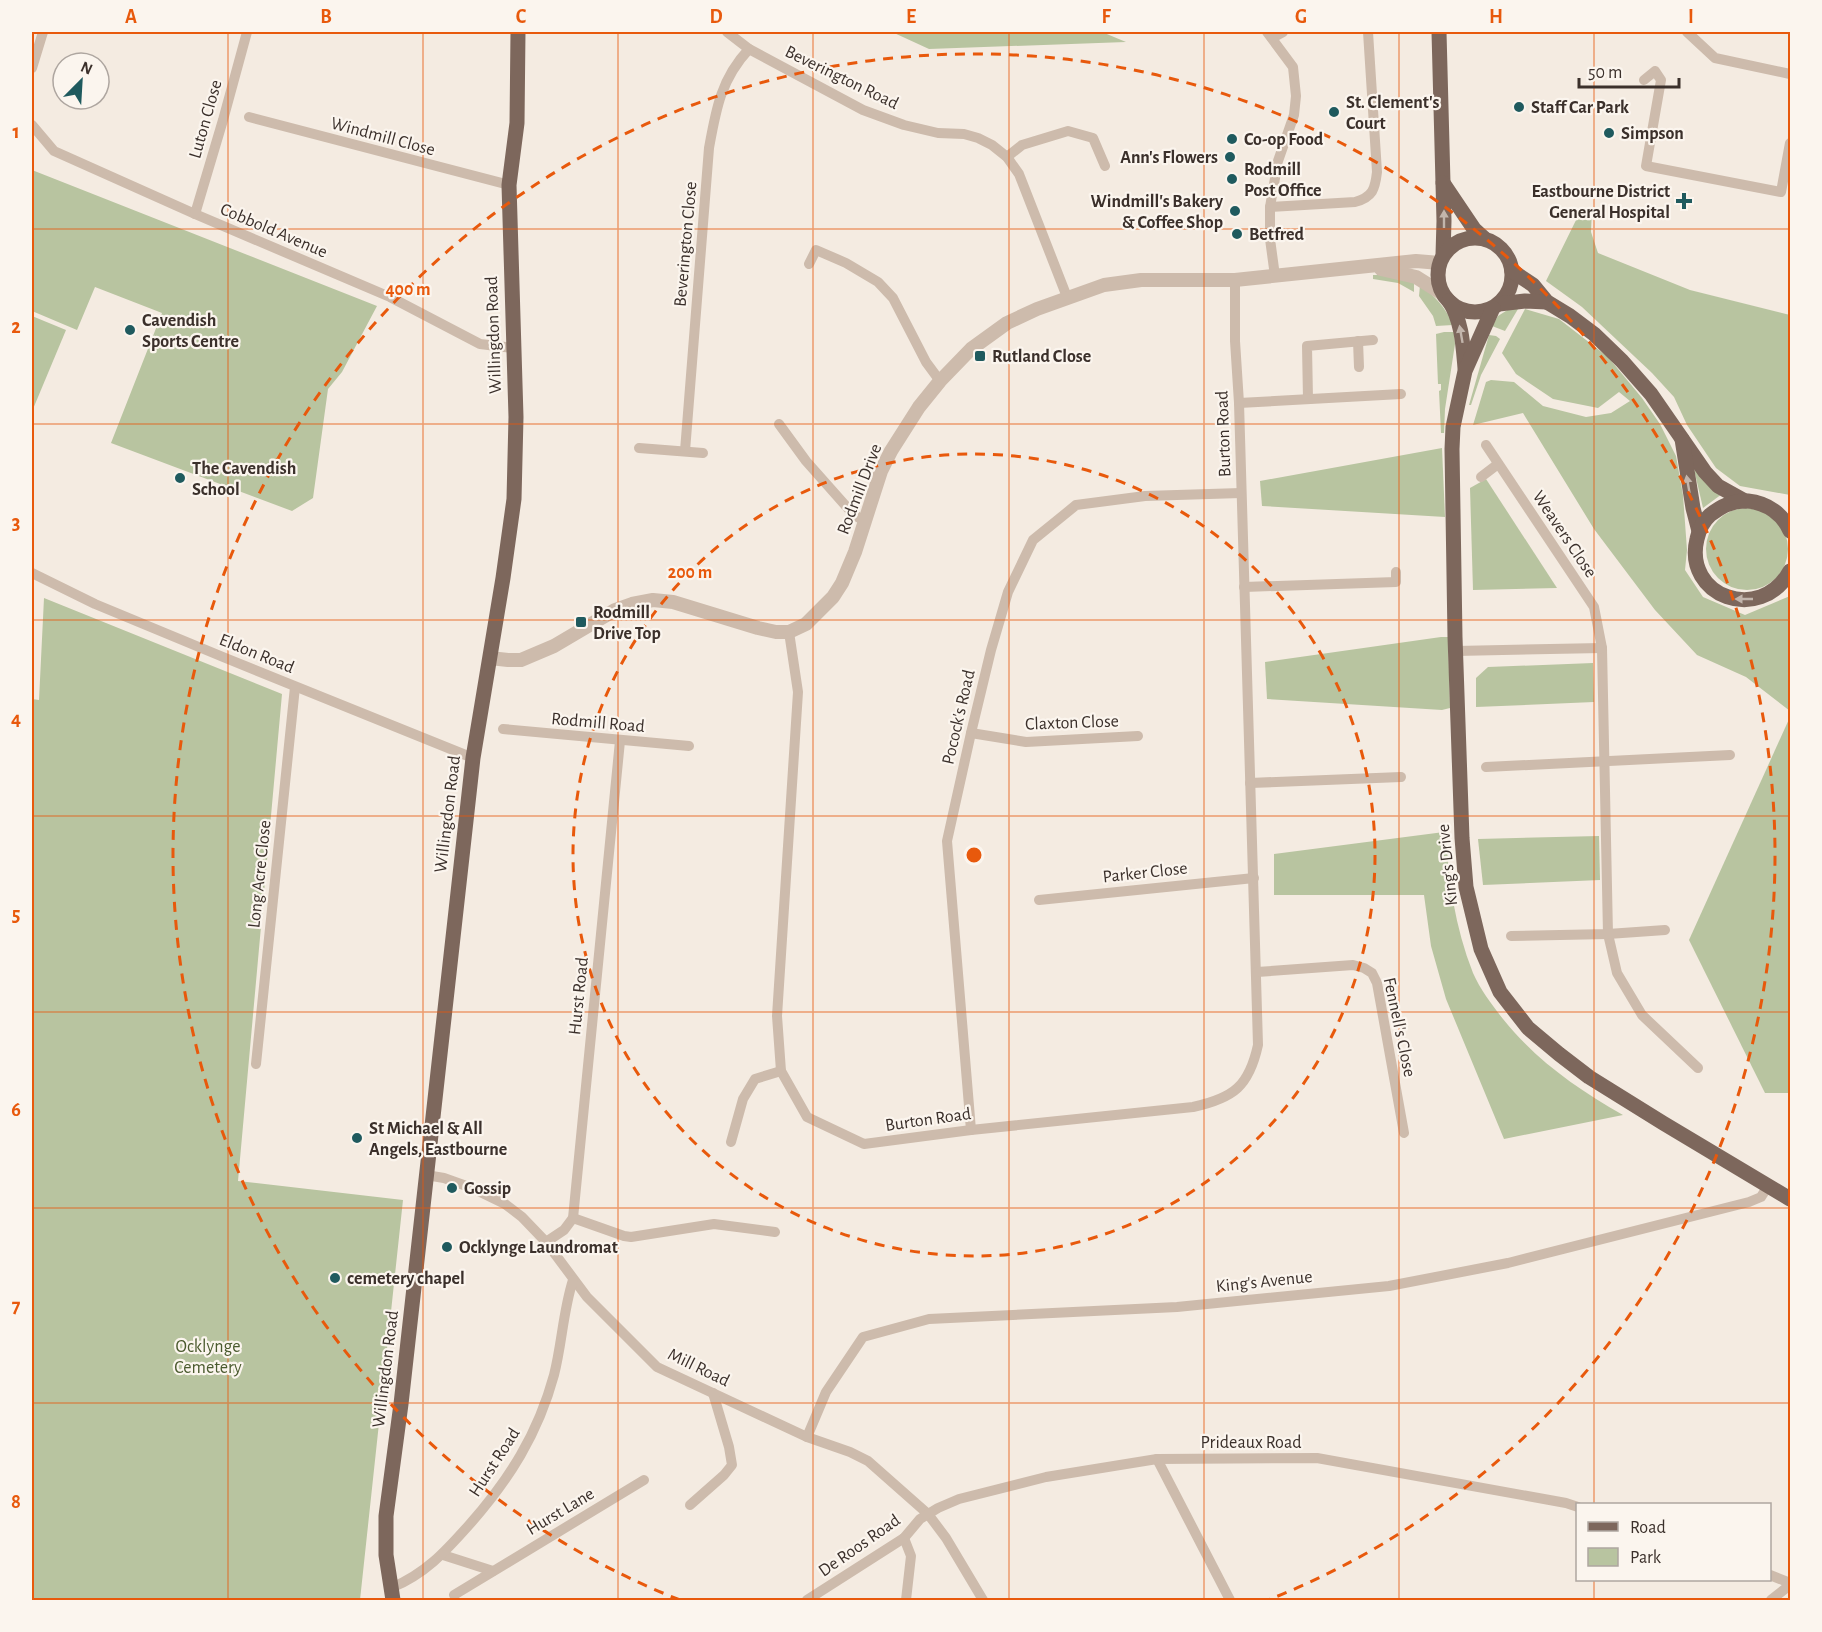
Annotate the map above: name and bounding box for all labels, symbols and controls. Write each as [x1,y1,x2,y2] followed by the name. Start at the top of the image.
[125,7,137,27] text: A
[320,7,332,27] text: B
[516,7,527,27] text: C
[709,7,723,27] text: D
[906,7,916,27] text: E
[1101,7,1111,27] text: F
[1295,7,1307,27] text: G
[1489,7,1503,27] text: H
[1688,7,1694,27] text: I
[782,43,901,113] street label: Beverington Road
[51,51,111,111] north arrow
[1579,51,1680,89] scale bar
[78,59,95,78] text: N
[1588,64,1622,82] text: 50 m
[186,78,226,161] street label: Luton Close
[1346,94,1440,133] place label: St. Clement's Court
[1531,99,1629,117] place label: Staff Car Park
[1512,100,1526,114] marker: Staff Car Park
[1327,105,1341,119] marker: St. Clement's Court
[329,114,437,160] street label: Windmill Close
[12,122,20,142] text: 1
[1621,125,1684,143] place label: Simpson
[1602,126,1616,140] marker: Simpson
[1244,131,1324,149] place label: Co-op Food
[1225,132,1239,146] marker: Co-op Food
[1120,149,1218,167] place label: Ann's Flowers
[1223,150,1237,164] marker: Ann's Flowers
[1244,161,1322,200] place label: Rodmill Post Office
[1225,172,1239,186] marker: Rodmill Post Office
[672,181,700,307] street label: Beverington Close
[1531,183,1670,222] place label: Eastbourne District General Hospital
[1675,192,1693,210] marker: Eastbourne District General Hospital
[1091,193,1224,232] place label: Windmill's Bakery & Coffee Shop
[217,200,330,262] street label: Cobbold Avenue
[1228,204,1242,218] marker: Windmill's Bakery & Coffee Shop
[1439,210,1449,229] one-way arrow
[1249,226,1305,244] place label: Betfred
[1230,227,1244,241] marker: Betfred
[483,276,505,394] street label: Willingdon Road
[385,281,431,299] text: 400 m
[142,312,239,351] place label: Cavendish Sports Centre
[11,317,21,337] text: 2
[123,323,137,337] marker: Cavendish Sports Centre
[1456,324,1465,343] one-way arrow
[992,348,1091,366] place label: Rutland Close
[973,349,987,363] marker: Rutland Close
[1213,390,1235,478] street label: Burton Road
[834,442,885,537] street label: Rodmill Drive
[192,460,296,499] place label: The Cavendish School
[173,471,187,485] marker: The Cavendish School
[1684,474,1693,493] one-way arrow
[1529,488,1600,581] street label: Weavers Close
[12,513,20,533] text: 3
[668,564,712,582] text: 200 m
[1734,594,1753,604] one-way arrow
[593,604,661,643] place label: Rodmill Drive Top
[574,615,588,629] marker: Rodmill Drive Top
[217,631,297,677] street label: Eldon Road
[939,668,979,766] street label: Pocock's Road
[11,709,21,729] text: 4
[550,710,645,736] street label: Rodmill Road
[1025,712,1119,734] street label: Claxton Close
[432,755,464,874] street label: Willingdon Road
[245,819,275,929] street label: Long Acre Close
[1435,823,1461,907] street label: King's Drive
[964,845,984,865] centre of rings
[1102,860,1189,886] street label: Parker Close
[12,905,20,925] text: 5
[566,956,592,1036] street label: Hurst Road
[1380,976,1418,1079] street label: Fennell's Close
[11,1100,21,1120] text: 6
[884,1105,972,1135] street label: Burton Road
[369,1120,507,1159] place label: St Michael & All Angels, Eastbourne
[350,1131,364,1145] marker: St Michael & All Angels, Eastbourne
[464,1180,511,1198] place label: Gossip
[445,1181,459,1195] marker: Gossip
[459,1239,618,1257] place label: Ocklynge Laundromat
[440,1240,454,1254] marker: Ocklynge Laundromat
[1215,1268,1313,1296] street label: King's Avenue
[347,1270,465,1288] place label: cemetery chapel
[328,1271,342,1285] marker: cemetery chapel
[12,1296,21,1316] text: 7
[370,1310,402,1429] street label: Willingdon Road
[174,1338,242,1377] park label: Ocklynge Cemetery
[665,1345,732,1391] street label: Mill Road
[466,1425,524,1500] street label: Hurst Road
[1201,1434,1302,1452] street label: Prideaux Road
[524,1485,598,1539] street label: Hurst Lane
[11,1492,21,1512] text: 8
[1576,1503,1771,1581] legend
[815,1511,904,1581] street label: De Roos Road
[1630,1519,1666,1537] text: Road
[1630,1549,1662,1567] text: Park

